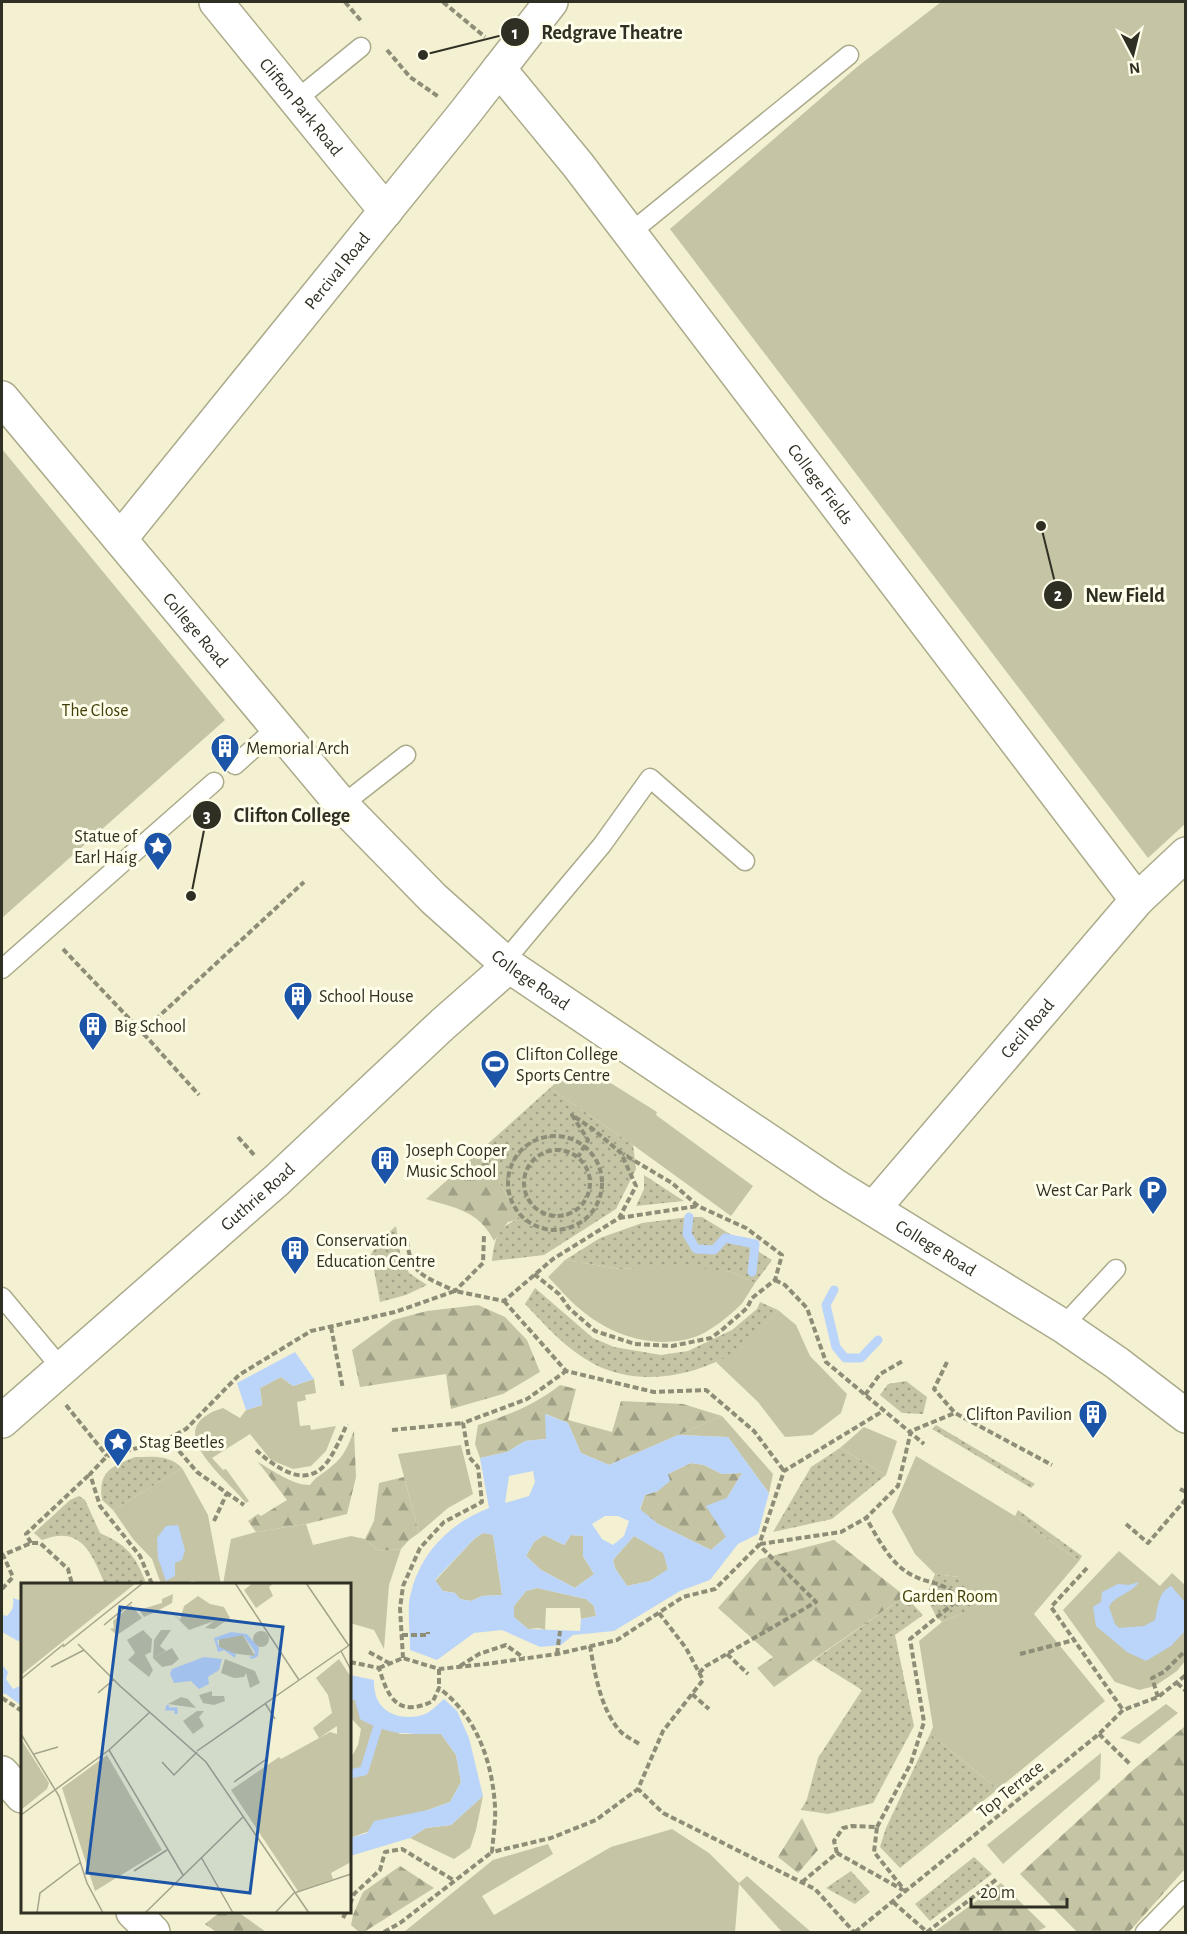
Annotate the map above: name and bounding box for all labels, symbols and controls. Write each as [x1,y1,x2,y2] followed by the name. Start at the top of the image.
[500,13,695,51] callout: Redgrave Theatre
[541,23,683,43] text: Redgrave Theatre
[1103,24,1163,84] north arrow
[512,25,518,43] text: 1
[256,55,345,160] street label: Clifton Park Road
[1128,59,1141,77] text: N
[302,230,374,313] street label: Percival Road
[784,441,856,528] street label: College Fields
[1043,576,1176,614] callout: New Field
[1085,586,1165,606] text: New Field
[1054,587,1063,605] text: 2
[159,590,231,671] street label: College Road
[62,702,128,720] park label: The Close
[209,732,241,774] building icon: Memorial Arch
[246,740,349,758] place label: Memorial Arch
[192,796,362,834] callout: Clifton College
[234,806,350,826] text: Clifton College
[203,808,211,826] text: 3
[74,828,139,867] place label: Statue of Earl Haig
[142,830,174,872] place icon: Statue of Earl Haig
[488,947,572,1014] street label: College Road
[282,980,314,1022] building icon: School House
[319,988,413,1006] place label: School House
[998,996,1058,1062] street label: Cecil Road
[77,1010,109,1052] building icon: Big School
[114,1018,186,1036] place label: Big School
[516,1046,618,1085] place label: Clifton College Sports Centre
[479,1048,511,1090] sports icon: Clifton College Sports Centre
[406,1142,507,1181] place label: Joseph Cooper Music School
[369,1144,401,1186] building icon: Joseph Cooper Music School
[218,1160,299,1235] street label: Guthrie Road
[1137,1174,1169,1216] parking icon: West Car Park
[1036,1182,1133,1200] place label: West Car Park
[892,1217,979,1280] street label: College Road
[316,1232,435,1271] place label: Conservation Education Centre
[279,1234,311,1276] building icon: Conservation Education Centre
[1077,1398,1109,1440] building icon: Clifton Pavilion
[966,1406,1072,1424] place label: Clifton Pavilion
[102,1426,134,1468] place icon: Stag Beetles
[139,1434,225,1452] place label: Stag Beetles
[21,1583,351,1913] inset map
[902,1588,998,1606] park label: Garden Room
[974,1758,1047,1822] street label: Top Terrace
[971,1871,1067,1909] scale bar
[980,1884,1015,1902] text: 20 m

